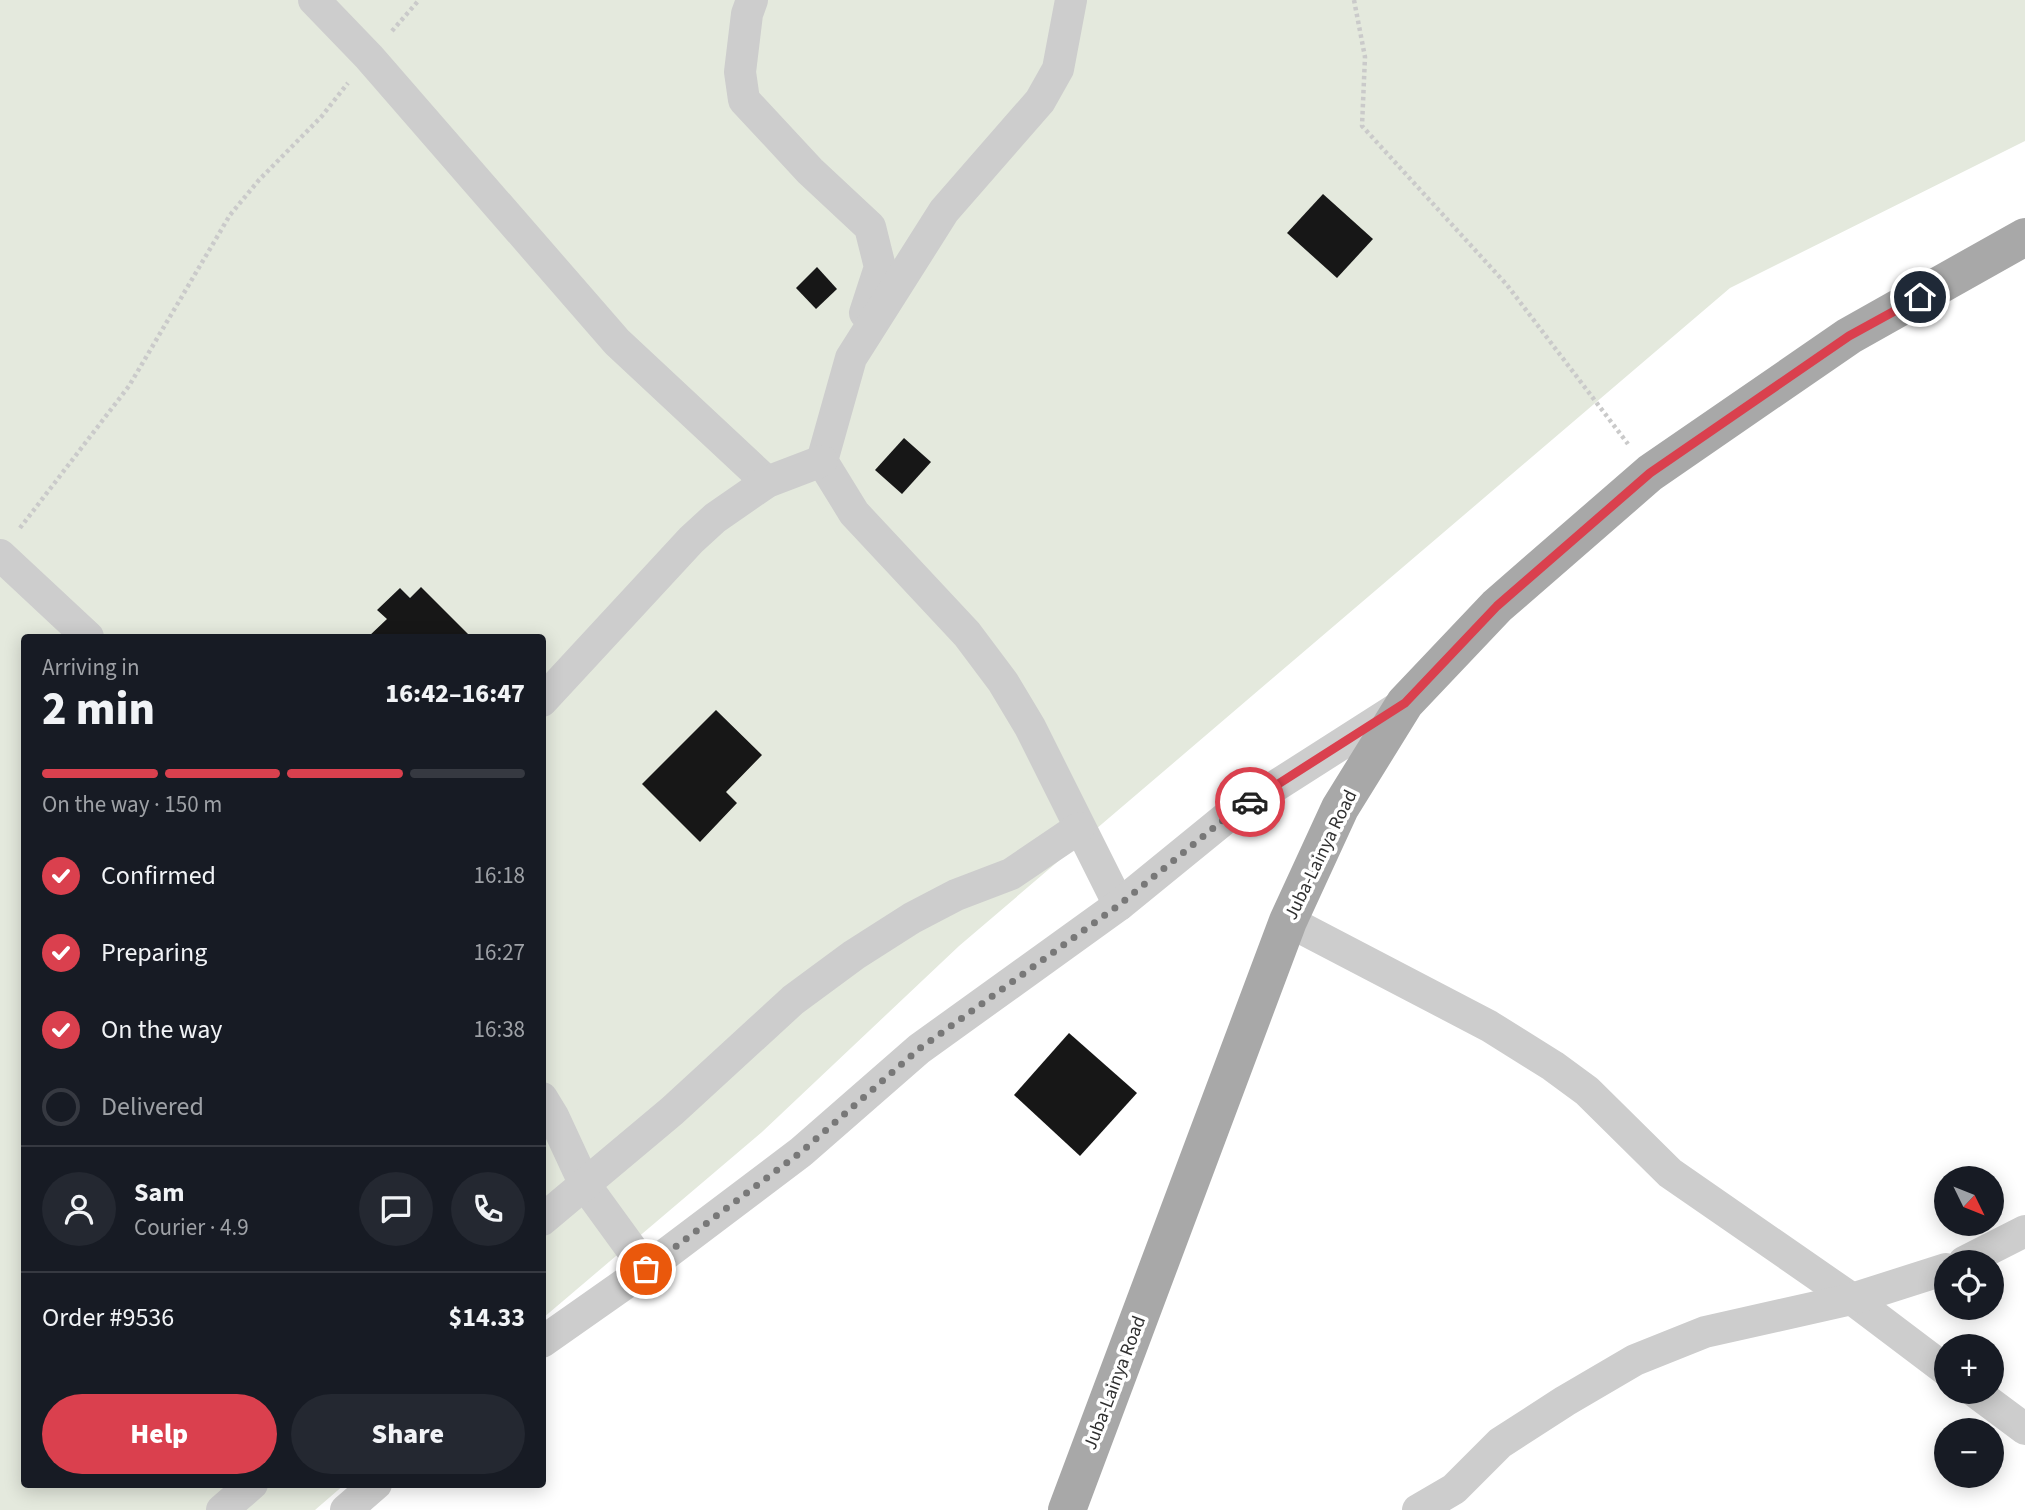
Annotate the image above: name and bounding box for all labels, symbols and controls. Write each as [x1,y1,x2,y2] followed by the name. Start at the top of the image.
[1890,267,1950,327] pin
[1901,278,1939,316] icon: home
[42,651,140,684] text: Arriving in
[385,675,525,712] text: 16:42–16:47
[42,677,155,742] text: 2 min
[1215,767,1285,837] courier
[1231,783,1269,821] icon: car
[1278,785,1364,925] street label: Juba-Lainya Road
[42,788,222,821] text: On the way · 150 m
[42,857,80,895] icon: check
[101,857,216,894] text: Confirmed
[474,859,525,892] text: 16:18
[42,934,80,972] icon: check
[101,934,207,971] text: Preparing
[474,936,525,969] text: 16:27
[42,1011,80,1049] icon: check
[101,1011,222,1048] text: On the way
[474,1013,525,1046] text: 16:38
[101,1088,204,1125] text: Delivered
[1934,1166,2004,1236] north arrow
[1934,1166,2004,1488] map controls
[42,1172,116,1246] button: person
[359,1172,433,1246] button: chat
[451,1172,525,1246] button: phone
[134,1174,184,1211] text: Sam
[134,1211,249,1244] text: Courier · 4.9
[616,1239,676,1299] pin
[627,1250,665,1288] icon: bag
[1934,1250,2004,1320] button: locate
[42,1299,174,1336] text: Order #9536
[449,1299,525,1336] text: $14.33
[1077,1312,1153,1454] street label: Juba-Lainya Road
[1934,1334,2004,1404] button: +
[42,1394,277,1474] button: Help
[291,1394,525,1474] button: Share
[1934,1418,2004,1488] button: −

